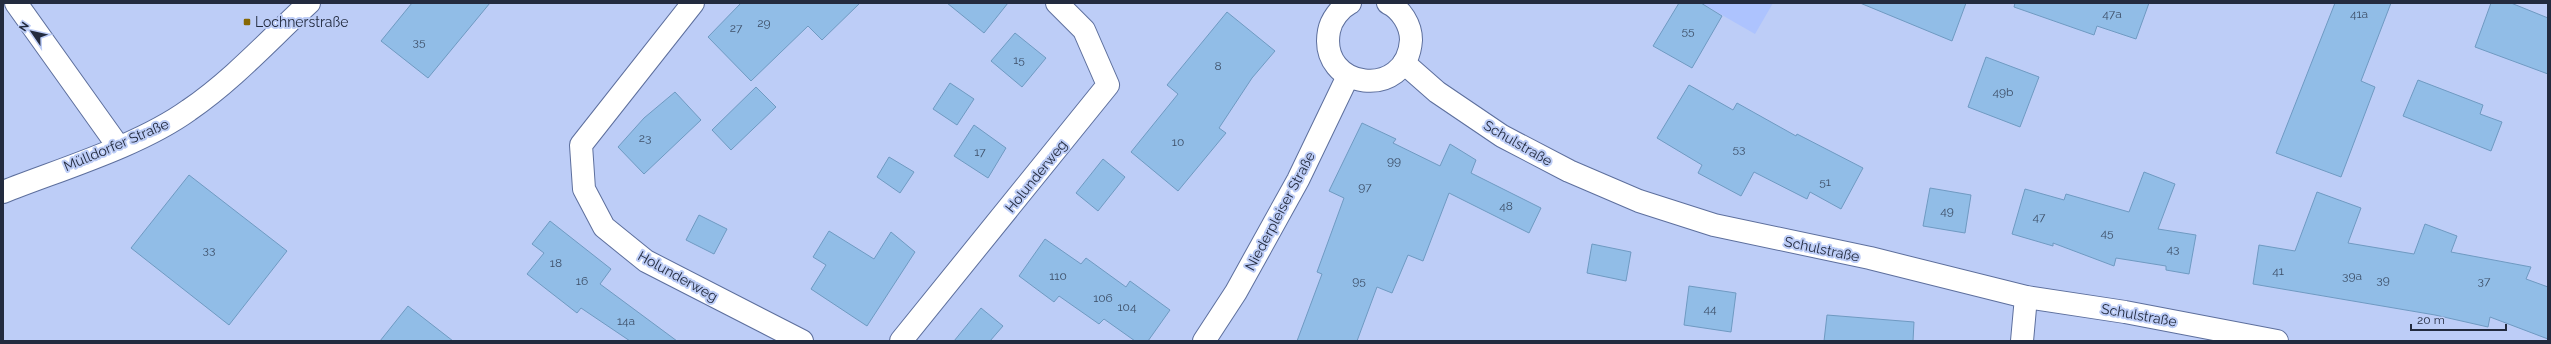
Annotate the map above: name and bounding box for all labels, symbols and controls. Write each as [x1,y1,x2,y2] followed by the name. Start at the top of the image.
[2102,7,2122,21] house number: 47a
[2350,7,2368,21] house number: 41a
[12,12,52,52] north arrow
[255,14,348,30] place label: Lochnerstraße
[757,16,771,30] house number: 29
[242,17,252,27] marker: Lochnerstraße
[16,20,32,34] text: N
[730,21,743,35] house number: 27
[1681,24,1695,38] house number: 55
[413,35,426,49] house number: 35
[1013,53,1025,67] house number: 15
[1214,59,1222,73] house number: 8
[1993,85,2014,99] house number: 49b
[61,116,171,174] street label: Mülldorfer Straße
[1481,117,1555,169] street label: Schulstraße
[639,131,651,145] house number: 23
[1172,135,1184,149] house number: 10
[1002,137,1070,215] street label: Holunderweg
[1733,142,1745,156] house number: 53
[974,145,986,159] house number: 17
[1242,149,1318,273] street label: Niederpleiser Straße
[1387,154,1401,168] house number: 99
[1819,175,1831,189] house number: 51
[1358,180,1372,194] house number: 97
[1499,199,1513,213] house number: 48
[1940,204,1954,218] house number: 49
[2033,210,2046,224] house number: 47
[2100,226,2114,240] house number: 45
[1783,233,1861,265] street label: Schulstraße
[2167,242,2179,256] house number: 43
[203,243,215,257] house number: 33
[635,248,721,304] street label: Holunderweg
[550,256,562,270] house number: 18
[2272,264,2284,278] house number: 41
[1049,269,1067,283] house number: 110
[2342,269,2362,283] house number: 39a
[2376,273,2390,287] house number: 39
[576,274,588,288] house number: 16
[1352,274,1366,288] house number: 95
[2478,274,2491,288] house number: 37
[1093,291,1113,305] house number: 106
[1117,300,1137,314] house number: 104
[2100,300,2178,330] street label: Schulstraße
[1703,302,1717,316] house number: 44
[2411,306,2506,332] scale bar
[2417,313,2445,327] text: 20 m
[617,314,635,328] house number: 14a

